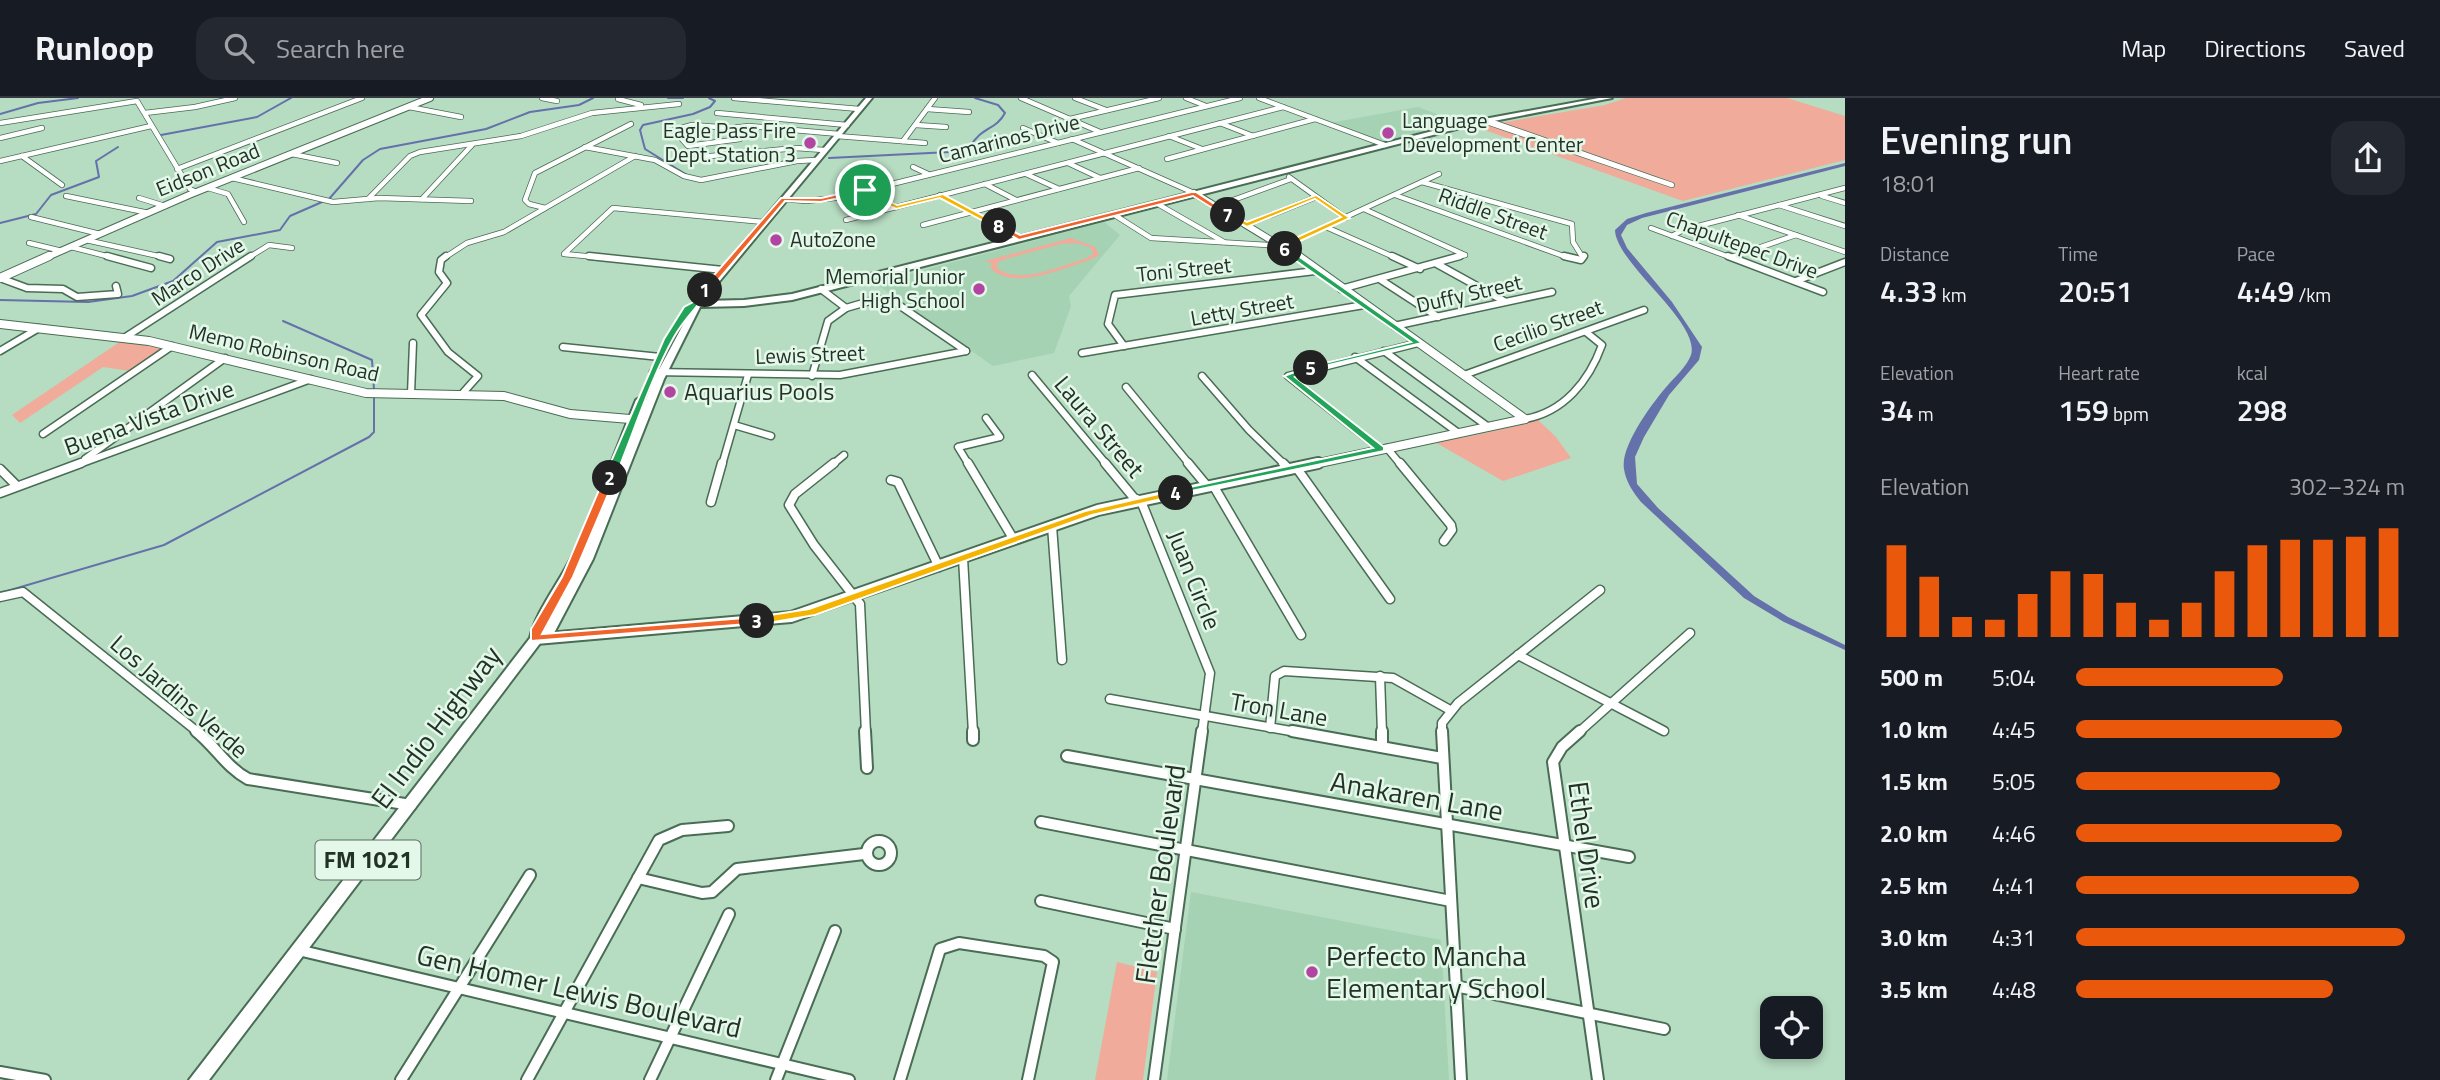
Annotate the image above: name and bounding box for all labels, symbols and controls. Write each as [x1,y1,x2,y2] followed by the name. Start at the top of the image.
[196,17,686,80] search box
[35,23,154,73] text: Runloop
[220,29,258,67] icon: search
[276,29,405,68] text: Search here
[2121,30,2166,66] text: Map
[2204,30,2306,66] text: Directions
[2344,30,2405,66] text: Saved
[1402,104,1583,160] place label: Language Development Center
[935,105,1083,171] street label: Camarinos Drive
[1880,111,2073,169] text: Evening run
[663,114,796,170] place label: Eagle Pass Fire Dept. Station 3
[2331,121,2405,195] button: share
[1380,125,1396,141] marker: Language Development Center
[151,134,264,204] street label: Eidson Road
[802,135,818,151] marker: Eagle Pass Fire Dept. Station 3
[835,160,895,220] pin
[1880,166,1937,201] text: 18:01
[846,171,884,209] icon: arrive
[1434,179,1553,248] street label: Riddle Street
[1210,198,1246,232] pin: 7
[1222,200,1233,229] text: 7
[1662,202,1823,286] street label: Chapultepec Drive
[982,208,1016,244] pin: 8
[993,211,1004,240] text: 8
[790,223,876,255] place label: AutoZone
[144,229,251,313] street label: Marco Drive
[768,232,784,248] marker: AutoZone
[1268,232,1302,266] pin: 6
[1279,234,1290,263] text: 6
[1880,239,1949,268] text: Distance
[2058,239,2098,268] text: Time
[2237,239,2275,268] text: Pace
[1135,248,1233,290] street label: Toni Street
[825,260,965,316] place label: Memorial Junior High School
[1413,265,1525,321] street label: Duffy Street
[1880,268,1938,314] text: 4.33
[2058,268,2133,314] text: 20:51
[2237,268,2294,314] text: 4:49
[688,272,722,308] pin: 1
[699,275,710,304] text: 1
[1938,280,1967,309] text: km
[2294,280,2331,309] text: /km
[971,281,987,297] marker: Memorial Junior High School
[1188,284,1297,334] street label: Letty Street
[1488,290,1608,360] street label: Cecilio Street
[186,315,383,389] street label: Memo Robinson Road
[755,336,866,372] street label: Lewis Street
[1294,350,1328,386] pin: 5
[1305,353,1316,382] text: 5
[1880,358,1954,387] text: Elevation
[2058,358,2140,387] text: Heart rate
[2237,358,2268,387] text: kcal
[1046,367,1154,486] street label: Laura Street
[59,370,239,464] street label: Buena Vista Drive
[684,373,834,409] place label: Aquarius Pools
[662,384,678,400] marker: Aquarius Pools
[1880,387,1914,433] text: 34
[2058,387,2109,433] text: 159
[2237,387,2287,433] text: 298
[1914,399,1934,428] text: m
[2109,399,2149,428] text: bpm
[592,460,628,496] pin: 2
[604,463,615,492] text: 2
[1880,469,1969,504] text: Elevation
[2289,469,2405,504] text: 302–324 m
[1158,476,1194,510] pin: 4
[1170,478,1181,507] text: 4
[1159,524,1231,635] street label: Juan Circle
[740,603,774,638] pin: 3
[751,606,762,635] text: 3
[103,626,257,767] street label: Los Jardins Verde
[360,636,511,817] street label: El Indio Highway
[1880,660,1943,695] text: 500 m
[1992,660,2036,695] text: 5:04
[1228,683,1331,735] street label: Tron Lane
[1880,712,1948,747] text: 1.0 km
[1992,712,2036,747] text: 4:45
[1327,759,1507,832] street label: Anakaren Lane
[1123,762,1196,986] street label: Fletcher Boulevard
[1880,764,1948,799] text: 1.5 km
[1992,764,2036,799] text: 5:05
[1557,778,1618,911] street label: Ethel Drive
[1880,816,1948,851] text: 2.0 km
[1992,816,2036,851] text: 4:46
[316,840,420,880] road number: FM 1021
[1880,868,1948,903] text: 2.5 km
[1992,868,2036,903] text: 4:41
[1880,920,1948,955] text: 3.0 km
[1992,920,2036,955] text: 4:31
[412,932,746,1049] street label: Gen Homer Lewis Boulevard
[1326,934,1546,1009] place label: Perfecto Mancha Elementary School
[1304,964,1320,980] marker: Perfecto Mancha Elementary School
[1880,972,1948,1007] text: 3.5 km
[1992,972,2036,1007] text: 4:48
[1760,996,1823,1059] map controls
[1760,996,1823,1059] button: locate

